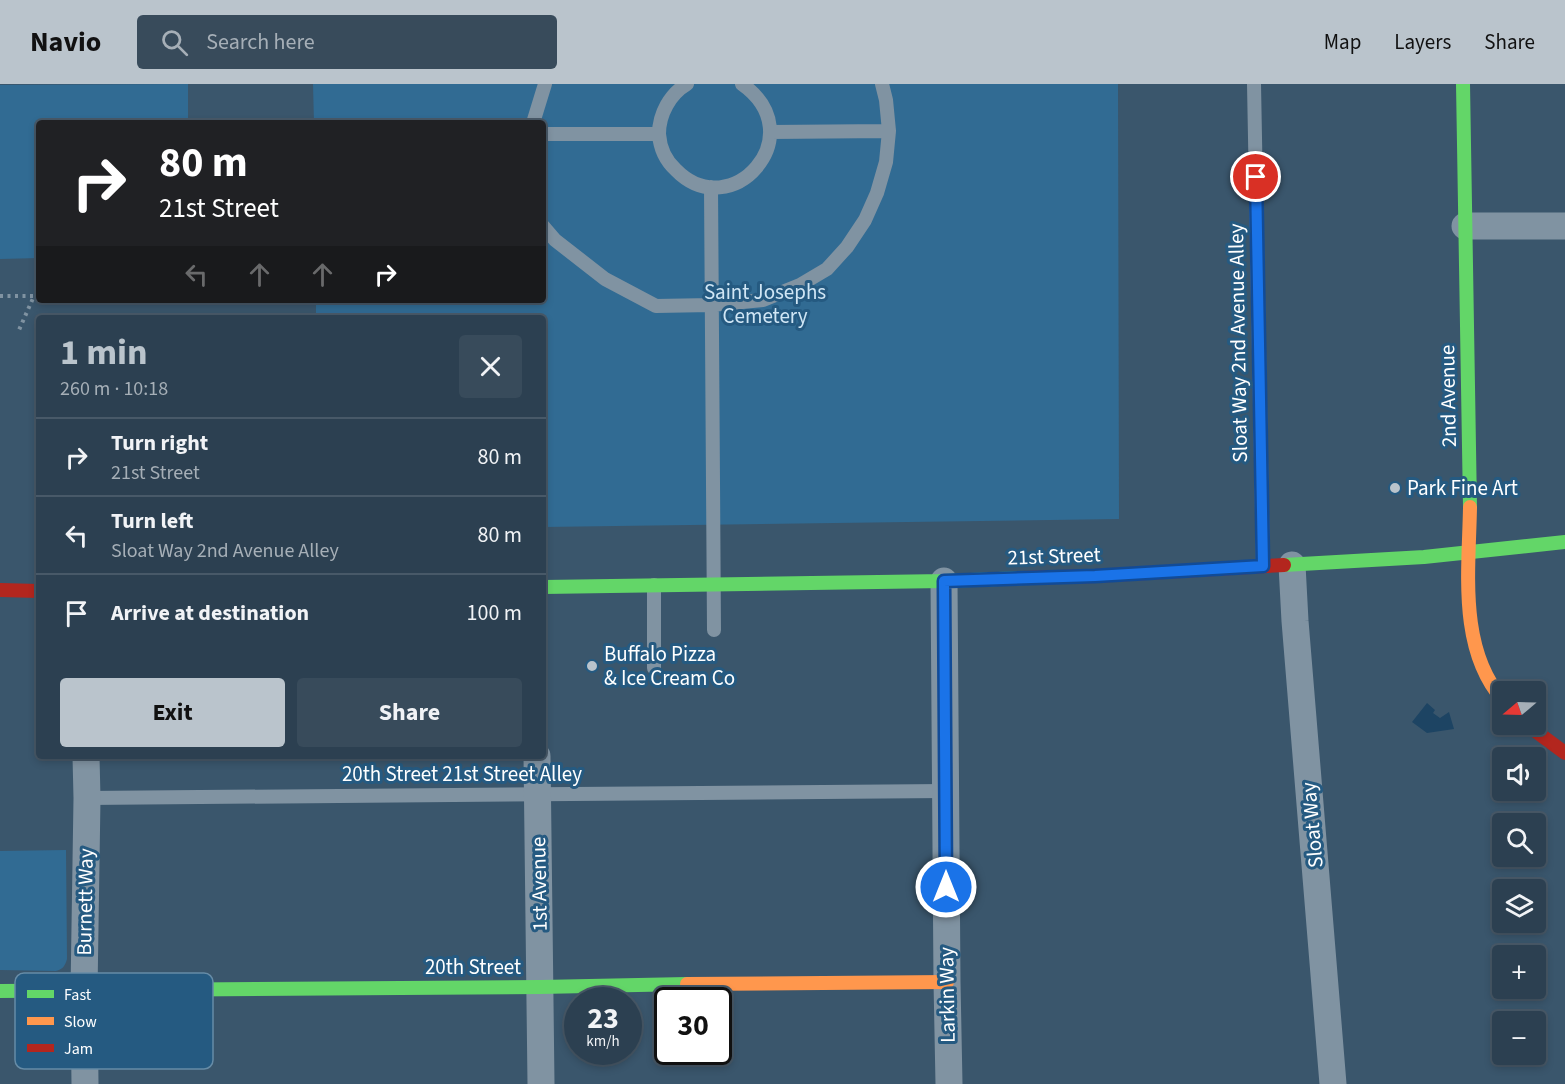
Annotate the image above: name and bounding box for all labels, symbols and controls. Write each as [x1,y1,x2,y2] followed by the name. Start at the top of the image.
[137,15,557,69] search box
[30,22,101,62] text: Navio
[158,26,191,59] icon: search
[206,26,315,58] text: Search here
[1324,27,1361,57] text: Map
[1394,27,1451,57] text: Layers
[1484,27,1535,57] text: Share
[159,133,248,193] text: 80 m
[60,144,138,222] icon: right
[1230,151,1281,202] pin
[1239,160,1272,193] icon: arrive
[159,189,279,228] text: 21st Street
[1221,223,1255,463] street label: Sloat Way 2nd Avenue Alley
[180,258,213,291] icon: left
[243,258,276,291] icon: ahead
[306,258,339,291] icon: ahead
[369,258,402,291] icon: right
[704,277,826,331] park label: Saint Josephs Cemetery
[60,327,148,378] text: 1 min
[459,335,522,398] button: close
[1432,344,1464,448] street label: 2nd Avenue
[60,375,168,403] text: 260 m · 10:18
[111,427,208,459] text: Turn right
[60,441,93,474] icon: right
[477,441,522,473] text: 80 m
[111,459,200,487] text: 21st Street
[1407,473,1518,503] place label: Park Fine Art
[1388,481,1402,495] marker: Park Fine Art
[111,505,193,537] text: Turn left
[60,519,93,552] icon: left
[477,519,522,551] text: 80 m
[111,537,339,565] text: Sloat Way 2nd Avenue Alley
[1007,539,1101,573] street label: 21st Street
[60,597,93,630] icon: arrive
[111,597,309,629] text: Arrive at destination
[467,597,522,629] text: 100 m
[604,639,735,693] place label: Buffalo Pizza & Ice Cream Co
[585,659,599,673] marker: Buffalo Pizza & Ice Cream Co
[60,678,285,747] button: Exit
[297,678,522,747] button: Share
[1492,681,1546,735] north arrow
[1492,681,1546,1065] map controls
[1492,747,1546,801] button: sound
[342,759,582,789] street label: 20th Street 21st Street Alley
[1293,781,1331,869] street label: Sloat Way
[1492,813,1546,867] button: search
[523,836,555,932] street label: 1st Avenue
[69,848,101,956] street label: Burnett Way
[914,855,978,919] position arrow
[1492,879,1546,933] button: layers
[1492,945,1546,999] button: +
[931,947,963,1043] street label: Larkin Way
[425,952,521,982] street label: 20th Street
[15,973,213,1069] legend
[64,984,92,1006] text: Fast
[654,987,732,1065] speed limit sign: 30
[587,997,619,1040] text: 23
[64,1011,97,1033] text: Slow
[1492,1011,1546,1065] button: −
[586,1031,620,1052] text: km/h
[64,1038,93,1060] text: Jam

